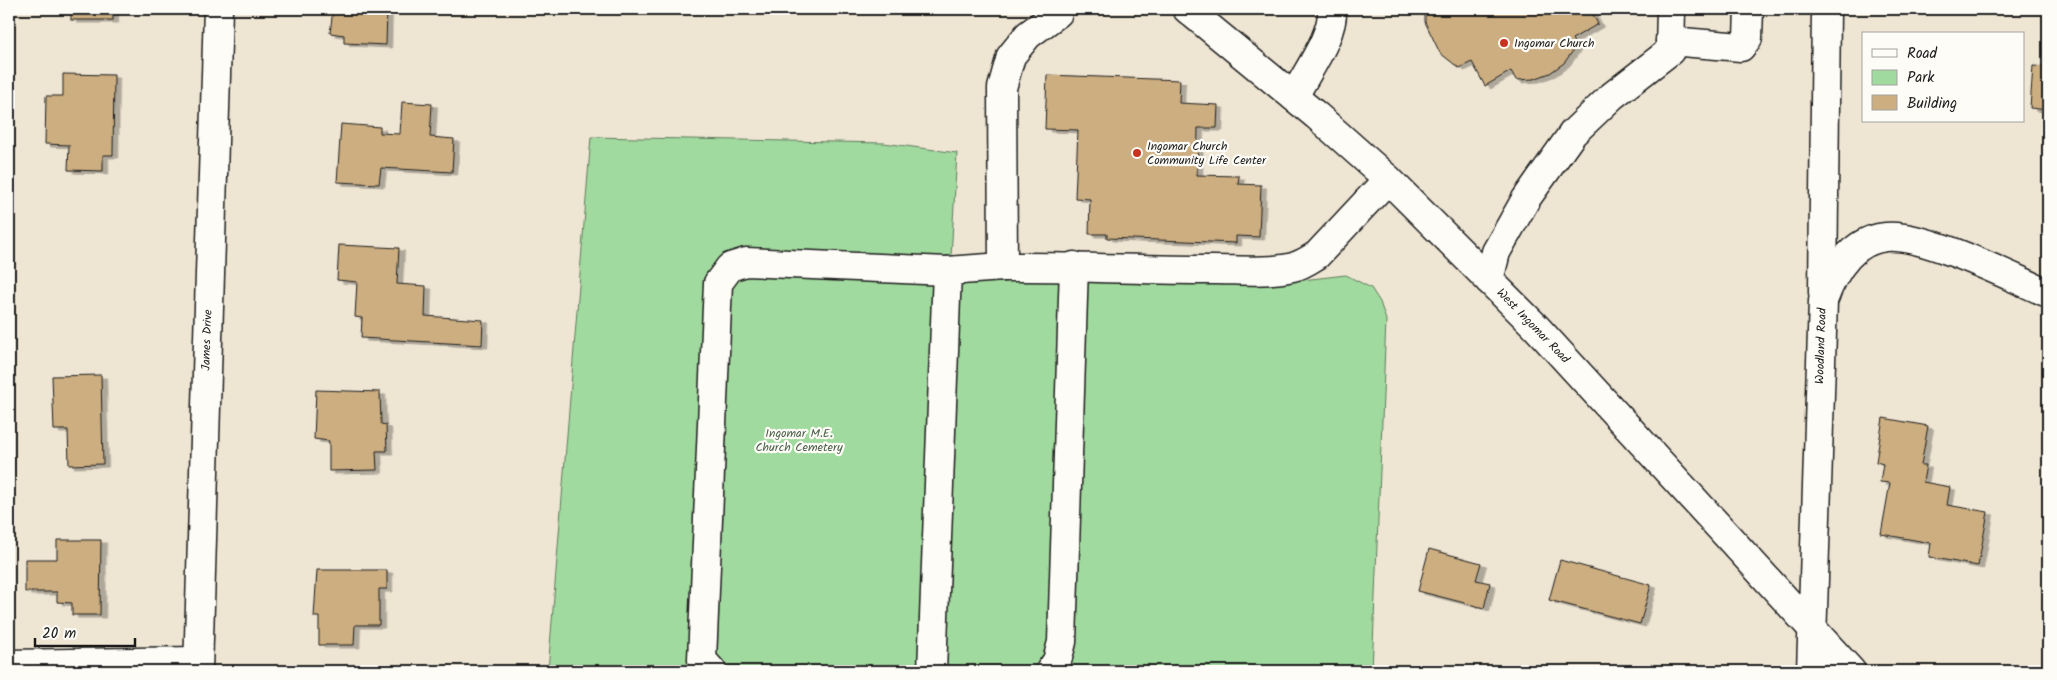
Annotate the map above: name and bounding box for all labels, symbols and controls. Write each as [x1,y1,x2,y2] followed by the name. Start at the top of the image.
[1862,32,2024,122] legend
[1514,34,1594,53] place label: Ingomar Church
[1498,37,1510,49] marker: Ingomar Church
[1907,42,1938,66] text: Road
[1907,66,1935,90] text: Park
[1907,92,1957,116] text: Building
[1147,137,1267,170] place label: Ingomar Church Community Life Center
[1131,147,1143,159] marker: Ingomar Church Community Life Center
[1492,284,1575,369] street label: West Ingomar Road
[1810,307,1832,384] street label: Woodland Road
[196,309,218,371] street label: James Drive
[755,424,843,457] park label: Ingomar M.E. Church Cemetery
[35,615,135,647] scale bar
[42,622,76,646] text: 20 m

